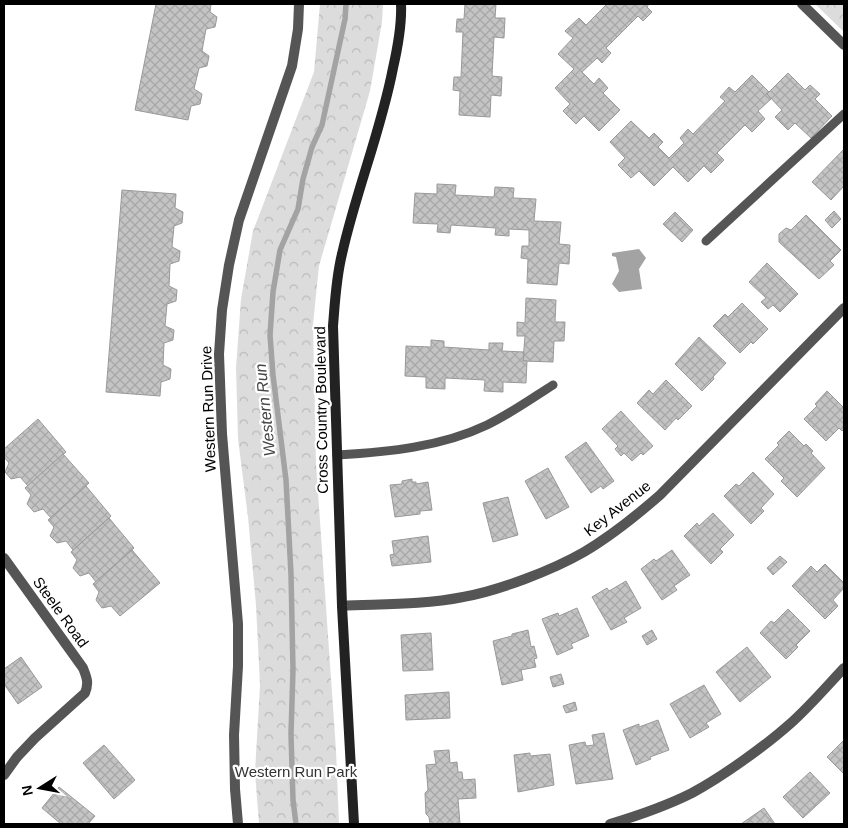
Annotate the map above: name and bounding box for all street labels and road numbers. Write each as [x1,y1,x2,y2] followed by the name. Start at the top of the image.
[311,326,331,494] street label: Cross Country Boulevard
[197,346,219,472] street label: Western Run Drive
[580,477,654,539] street label: Key Avenue
[30,574,92,650] street label: Steele Road

